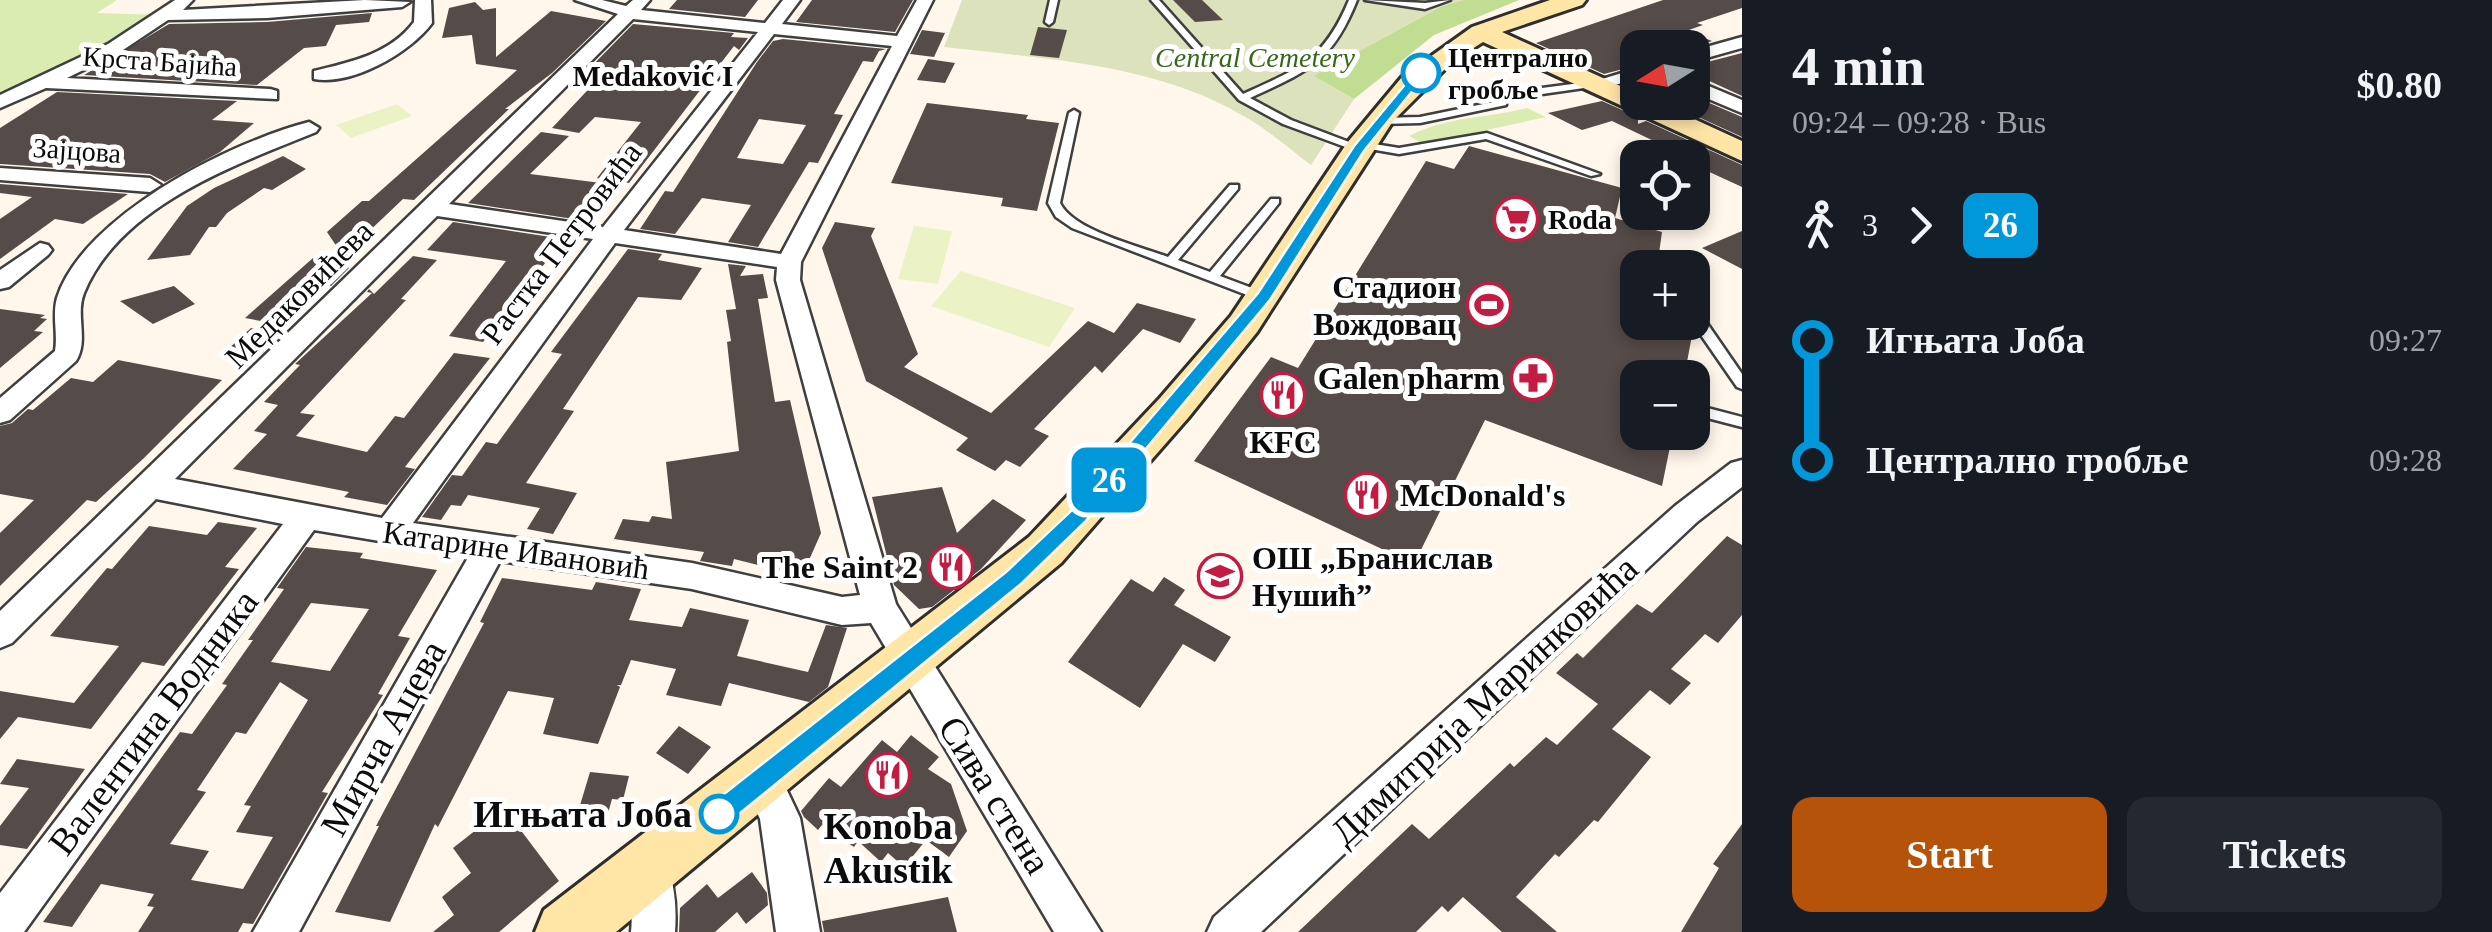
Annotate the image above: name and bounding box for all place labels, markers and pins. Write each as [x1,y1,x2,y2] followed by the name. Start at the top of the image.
[1448,42,1588,105] place label: Централно гробље
[1402,54,1440,92] marker: Централно гробље
[1493,196,1539,242] supermarket icon: Roda
[1548,204,1612,235] place label: Roda
[1313,269,1456,342] place label: Стадион Вождовац
[1466,282,1512,328] sports icon: Стадион Вождовац
[1510,355,1556,401] pharmacy icon: Galen pharm
[1318,360,1500,396] place label: Galen pharm
[1260,372,1306,418] restaurant icon: KFC
[1249,424,1317,460] place label: KFC
[1344,472,1390,518] restaurant icon: McDonald's
[1400,477,1565,513] place label: McDonald's
[1252,540,1493,613] place label: ОШ „Бранислав Нушић”
[928,544,974,590] restaurant icon: The Saint 2
[762,549,918,585] place label: The Saint 2
[1197,553,1243,599] school or university icon: ОШ „Бранислав Нушић”
[865,752,911,798] restaurant icon: Konoba Akustik
[473,793,692,835] place label: Игњата Јоба
[700,795,738,833] marker: Игњата Јоба
[824,805,953,891] place label: Konoba Akustik

